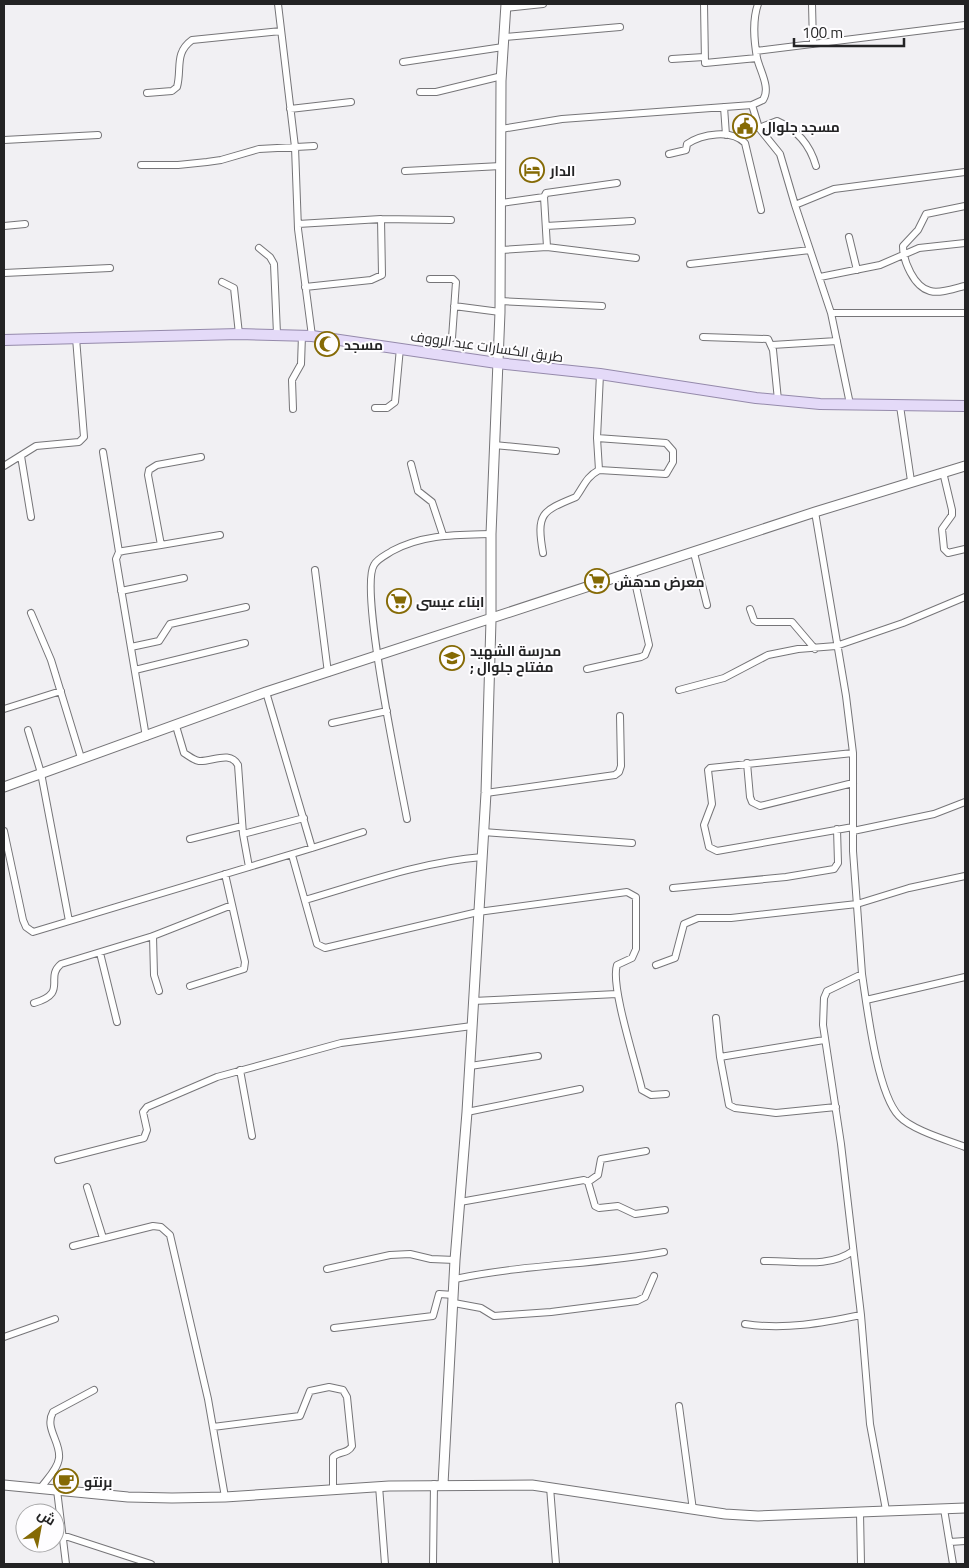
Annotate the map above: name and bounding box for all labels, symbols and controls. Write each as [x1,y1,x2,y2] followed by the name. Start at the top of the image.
[794,15,904,47] scale bar
[802,21,843,44] text: 100 m
[732,113,758,139] public building icon: مسجد جلوال
[762,116,840,137] place label: مسجد جلوال
[519,157,545,183] hotel icon: الدار
[549,160,575,181] place label: الدار
[409,325,565,367] street label: طريق الكسارات عبد الرووف
[314,331,340,357] mosque icon: مسجد
[344,334,383,355] place label: مسجد
[584,568,610,594] supermarket icon: معرض مدهش
[614,571,705,592] place label: معرض مدهش
[386,588,412,614] supermarket icon: ابناء عيسى
[416,591,484,612] place label: ابناء عيسى
[470,640,561,677] place label: مدرسة الشهيد ; مفتاح جلوال
[439,645,465,671] school or university icon: مدرسة الشهيد ; مفتاح جلوال
[53,1468,79,1494] cafe icon: برنتو
[84,1471,112,1492] place label: برنتو
[15,1503,65,1553] north arrow
[34,1503,60,1530] text: ش

